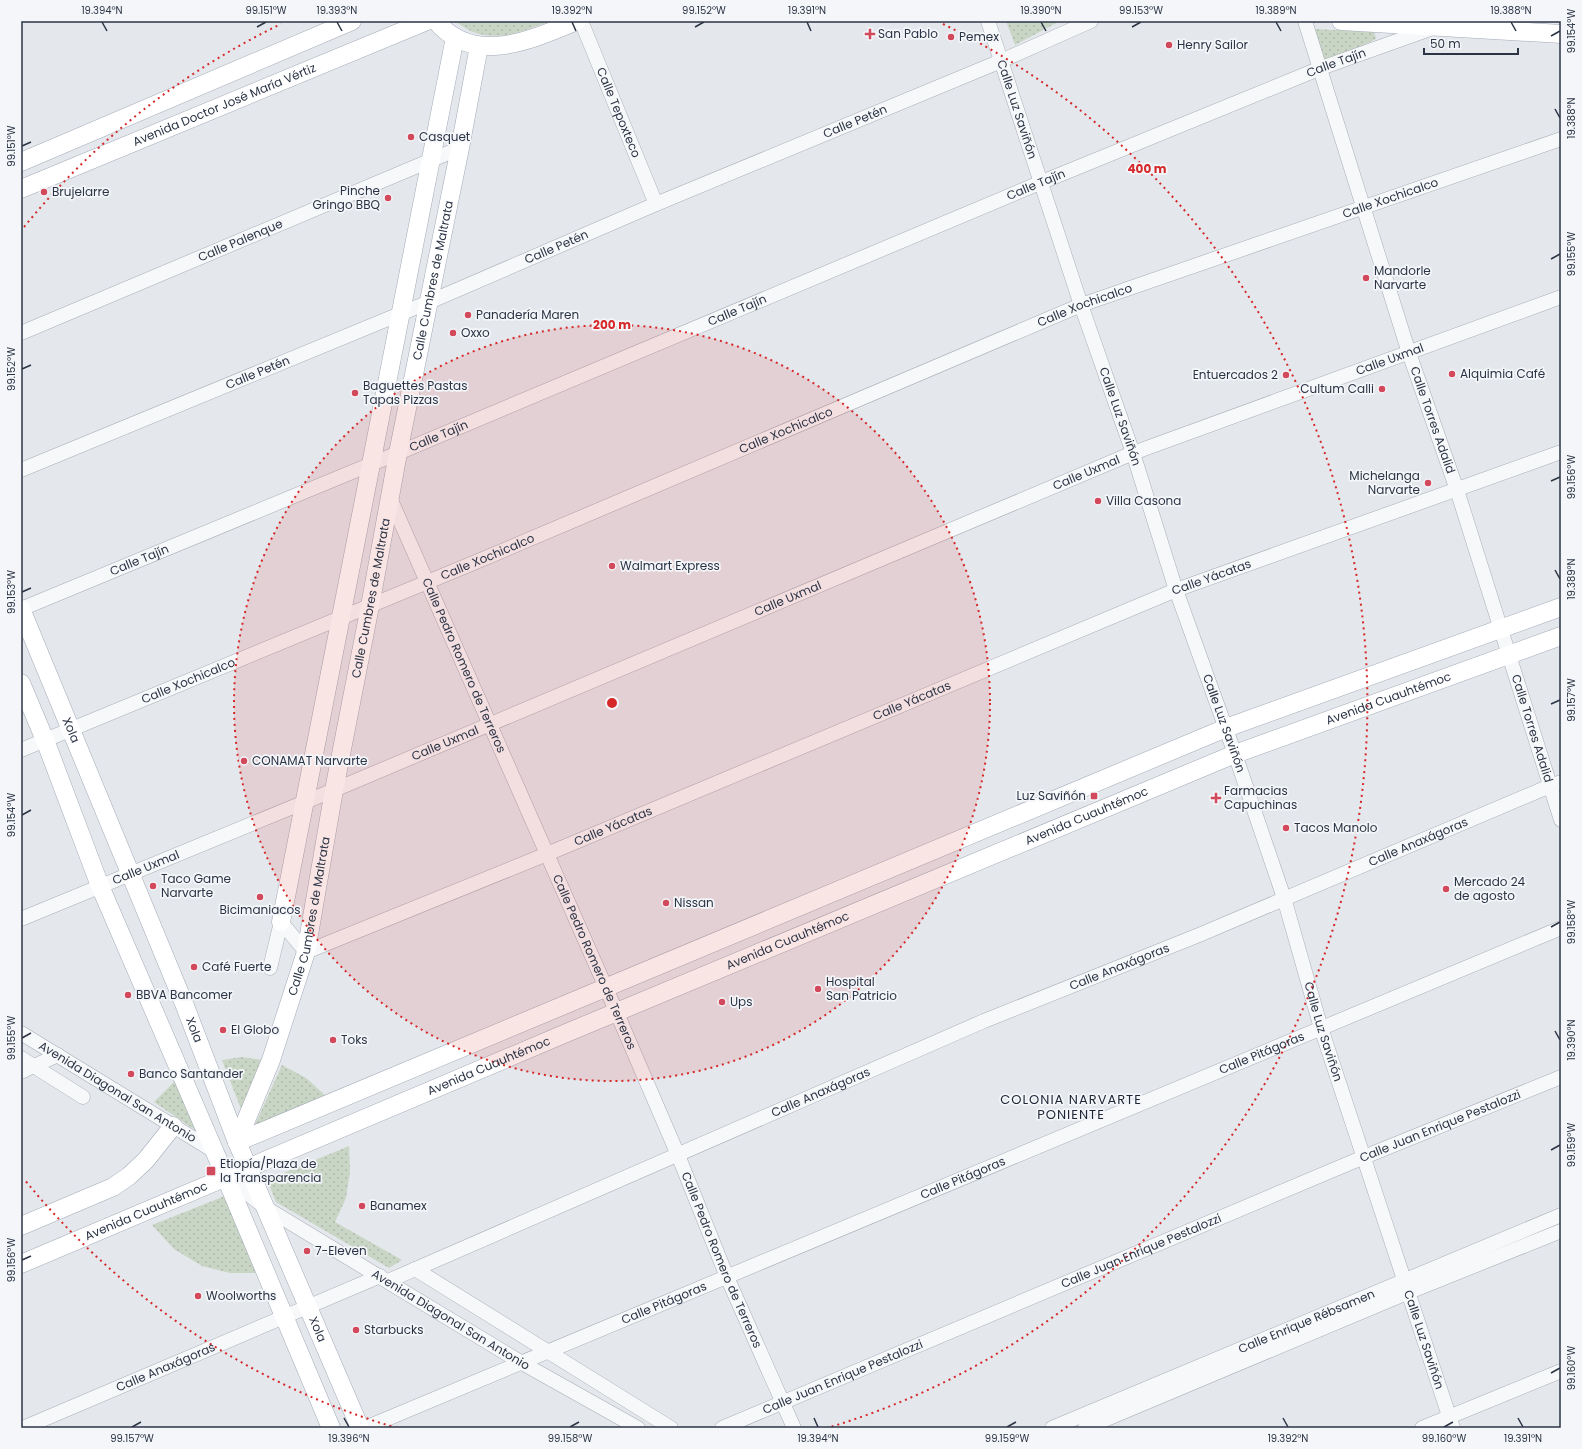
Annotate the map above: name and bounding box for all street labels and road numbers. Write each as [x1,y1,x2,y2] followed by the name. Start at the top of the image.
[1304,44,1368,81] street label: Calle Tajín
[993,57,1042,161] street label: Calle Luz Saviñón
[130,59,318,150] street label: Avenida Doctor José María Vértiz
[593,65,645,160] street label: Calle Tepoxteco
[820,100,890,142] street label: Calle Petén
[1004,164,1068,204] street label: Calle Tajín
[1340,173,1441,222] street label: Calle Xochicalco
[408,199,457,362] street label: Calle Cumbres de Maltrata
[195,215,285,266] street label: Calle Palenque
[522,225,591,268] street label: Calle Petén
[1034,279,1135,331] street label: Calle Xochicalco
[705,290,769,330] street label: Calle Tajín
[1353,339,1426,379] street label: Calle Uxmal
[223,351,292,393] street label: Calle Petén
[1406,364,1460,476] street label: Calle Torres Adalid
[1095,365,1145,468] street label: Calle Luz Saviñón
[736,402,836,457] street label: Calle Xochicalco
[406,416,470,455] street label: Calle Tajín
[1050,451,1122,494] street label: Calle Uxmal
[347,517,394,680] street label: Calle Cumbres de Maltrata
[438,529,537,584] street label: Calle Xochicalco
[107,540,171,579] street label: Calle Tajín
[1169,555,1253,599] street label: Calle Yácatas
[418,575,510,755] street label: Calle Pedro Romero de Terreros
[751,576,824,620] street label: Calle Uxmal
[138,653,238,707] street label: Calle Xochicalco
[1323,668,1453,728] street label: Avenida Cuauhtémoc
[1199,672,1250,775] street label: Calle Luz Saviñón
[1508,672,1558,784] street label: Calle Torres Adalid
[870,676,953,724] street label: Calle Yácatas
[59,715,84,745] street label: Xola
[409,721,481,764] street label: Calle Uxmal
[1022,782,1151,849] street label: Avenida Cuauhtémoc
[571,802,655,850] street label: Calle Yácatas
[1366,813,1470,870] street label: Calle Anaxágoras
[283,835,334,998] street label: Calle Cumbres de Maltrata
[109,846,182,889] street label: Calle Uxmal
[549,871,641,1052] street label: Calle Pedro Romero de Terreros
[723,907,852,973] street label: Avenida Cuauhtémoc
[1067,939,1172,994] street label: Calle Anaxágoras
[1300,980,1347,1084] street label: Calle Luz Saviñón
[182,1014,207,1045] street label: Xola
[1216,1027,1307,1078] street label: Calle Pitágoras
[424,1032,553,1099] street label: Avenida Cuauhtémoc
[36,1037,200,1146] street label: Avenida Diagonal San Antonio
[768,1063,873,1121] street label: Calle Anaxágoras
[1357,1085,1523,1166] street label: Calle Juan Enrique Pestalozzi
[917,1152,1008,1203] street label: Calle Pitágoras
[678,1169,766,1351] street label: Calle Pedro Romero de Terreros
[82,1177,210,1244] street label: Avenida Cuauhtémoc
[1058,1209,1224,1292] street label: Calle Juan Enrique Pestalozzi
[369,1265,533,1374] street label: Avenida Diagonal San Antonio
[618,1277,709,1328] street label: Calle Pitágoras
[1236,1285,1377,1357] street label: Calle Enrique Rébsamen
[1400,1288,1449,1391] street label: Calle Luz Saviñón
[305,1314,331,1344] street label: Xola
[760,1335,925,1418] street label: Calle Juan Enrique Pestalozzi
[113,1338,218,1395] street label: Calle Anaxágoras

